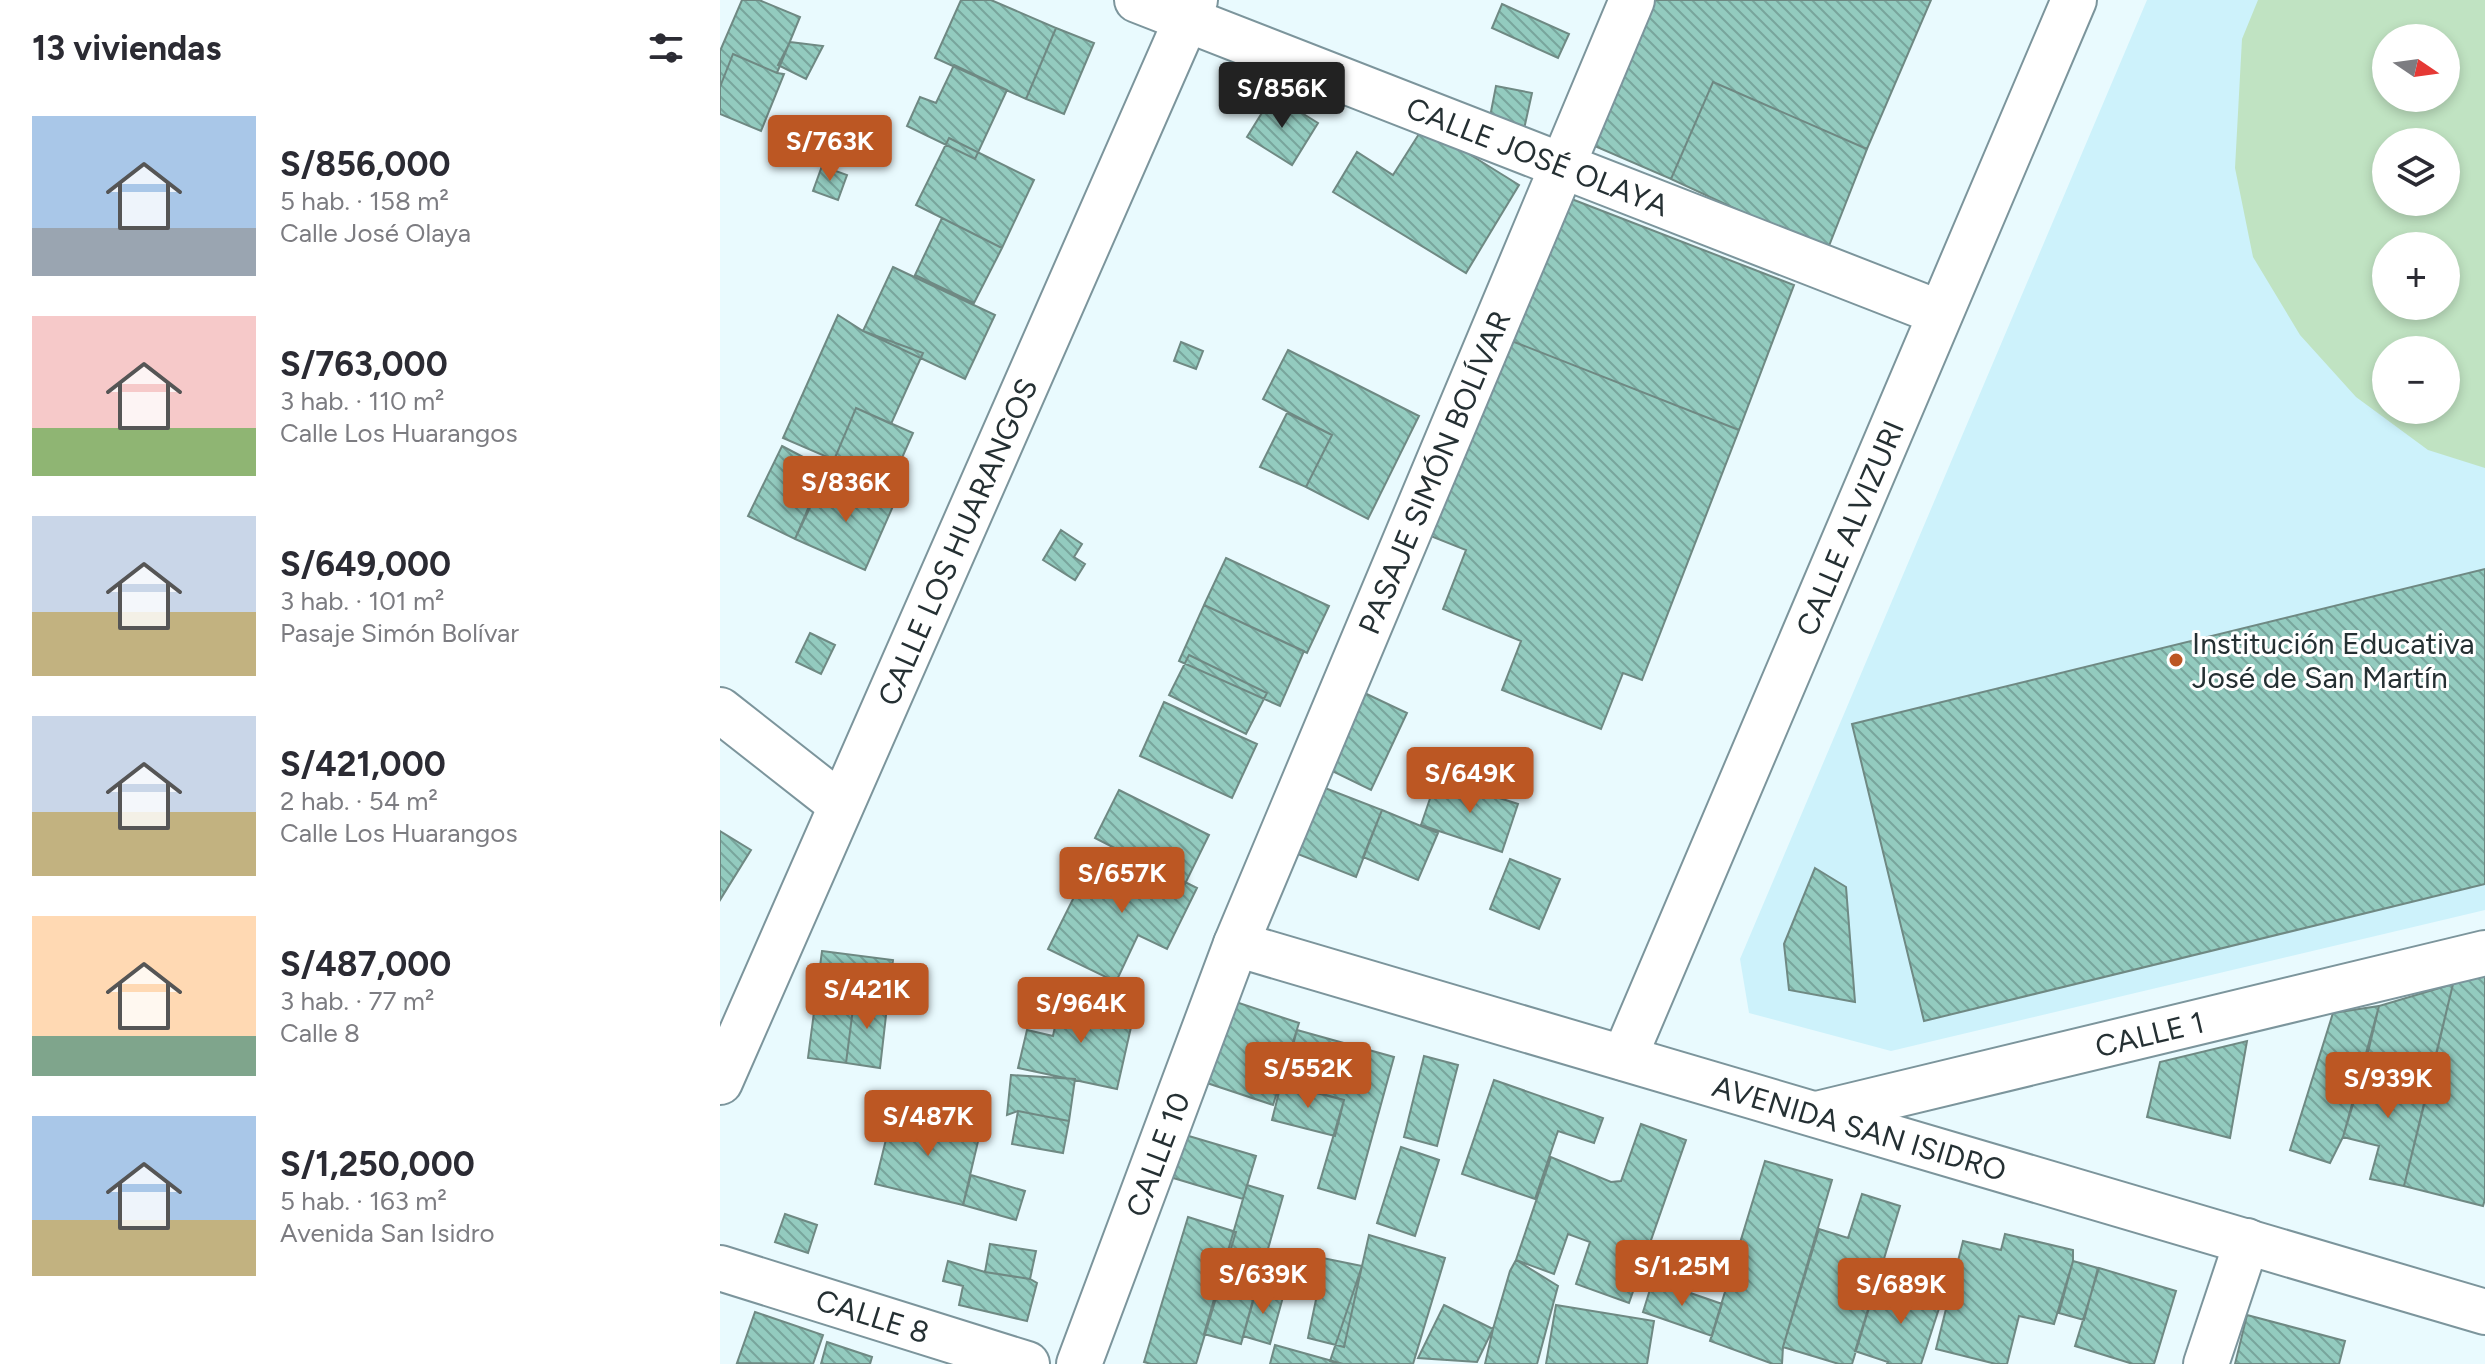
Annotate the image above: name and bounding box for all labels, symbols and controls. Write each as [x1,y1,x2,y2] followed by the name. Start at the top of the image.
[2372,24,2460,112] north arrow
[2372,24,2460,424] map controls
[644,26,688,70] icon: filters
[32,28,221,69] text: 13 viviendas
[1217,62,1347,130] pin: S/856K
[1237,72,1327,104] text: S/856K
[1401,88,1675,224] street label: CALLE JOSÉ OLAYA
[765,115,895,183] pin: S/763K
[786,125,874,157] text: S/763K
[2372,128,2460,216] button: layers
[280,144,450,185] text: S/856,000
[96,148,192,244] icon: home
[280,185,449,217] text: 5 hab. · 158 m²
[280,217,471,249] text: Calle José Olaya
[2372,232,2460,320] button: +
[1350,305,1518,639] street label: PASAJE SIMÓN BOLÍVAR
[2372,336,2460,424] button: −
[280,344,448,385] text: S/763,000
[96,348,192,444] icon: home
[869,372,1045,711] street label: CALLE LOS HUARANGOS
[280,385,445,417] text: 3 hab. · 110 m²
[1787,415,1912,641] street label: CALLE ALVIZURI
[280,417,518,449] text: Calle Los Huarangos
[781,456,911,524] pin: S/836K
[801,466,891,498] text: S/836K
[280,544,451,585] text: S/649,000
[96,548,192,644] icon: home
[280,585,445,617] text: 3 hab. · 101 m²
[280,617,519,649] text: Pasaje Simón Bolívar
[2192,625,2474,696] place label: Institución Educativa José de San Martín
[2167,651,2185,669] marker: Institución Educativa José de San Martín
[280,744,446,785] text: S/421,000
[1405,747,1535,815] pin: S/649K
[96,748,192,844] icon: home
[1425,757,1515,789] text: S/649K
[280,785,438,817] text: 2 hab. · 54 m²
[280,817,518,849] text: Calle Los Huarangos
[1057,847,1187,915] pin: S/657K
[1078,857,1166,889] text: S/657K
[280,944,451,985] text: S/487,000
[96,948,192,1044] icon: home
[802,963,932,1031] pin: S/421K
[824,973,910,1005] text: S/421K
[1016,977,1146,1045] pin: S/964K
[280,985,434,1017] text: 3 hab. · 77 m²
[1036,987,1126,1019] text: S/964K
[2091,1003,2208,1065] street label: CALLE 1
[280,1017,360,1049] text: Calle 8
[1243,1042,1373,1110] pin: S/552K
[1263,1052,1353,1084] text: S/552K
[2323,1052,2453,1120] pin: S/939K
[2344,1062,2432,1094] text: S/939K
[1708,1067,2011,1188] street label: AVENIDA SAN ISIDRO
[1117,1087,1198,1222] street label: CALLE 10
[863,1090,993,1158] pin: S/487K
[882,1100,974,1132] text: S/487K
[280,1144,475,1185] text: S/1,250,000
[96,1148,192,1244] icon: home
[280,1185,447,1217] text: 5 hab. · 163 m²
[280,1217,495,1249] text: Avenida San Isidro
[1608,1240,1756,1308] pin: S/1.25M
[1198,1248,1328,1316] pin: S/639K
[1634,1250,1730,1282] text: S/1.25M
[1219,1258,1307,1290] text: S/639K
[1836,1258,1966,1326] pin: S/689K
[1856,1268,1946,1300] text: S/689K
[811,1281,934,1351] street label: CALLE 8

